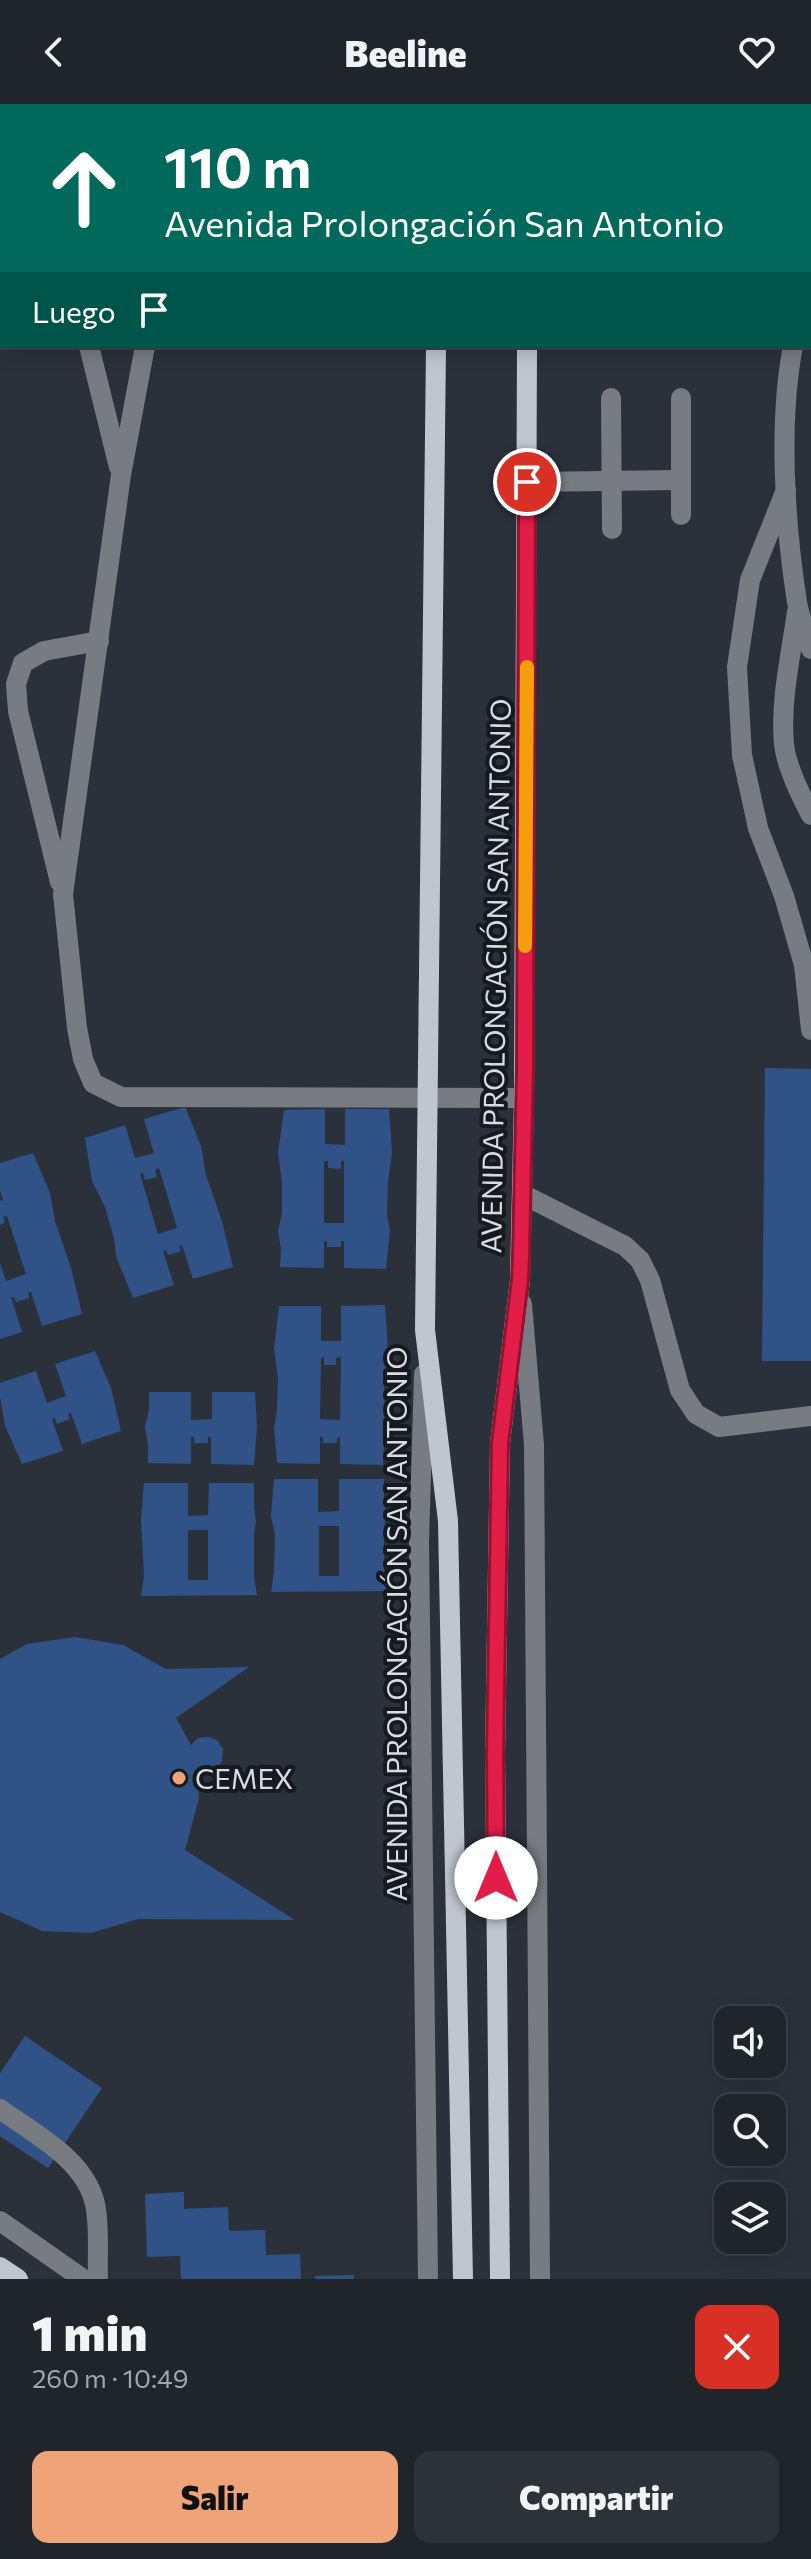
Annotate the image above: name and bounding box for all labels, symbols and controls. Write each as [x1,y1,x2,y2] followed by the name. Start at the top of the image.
[32,30,76,74] icon: back
[344,30,467,74] text: Beeline
[735,30,779,74] icon: heart
[164,131,311,200] text: 110 m
[32,136,136,240] icon: ahead
[164,200,724,244] text: Avenida Prolongación San Antonio
[132,288,176,332] icon: arrive
[32,292,116,329] text: Luego
[493,448,561,516] pin
[505,460,549,504] icon: arrive
[473,698,517,1254] street label: AVENIDA PROLONGACIÓN SAN ANTONIO
[379,1347,413,1901] street label: AVENIDA PROLONGACIÓN SAN ANTONIO
[195,1761,293,1795] place label: CEMEX
[170,1769,188,1787] marker: CEMEX
[454,1836,538,1920] position arrow
[714,2006,786,2254] map controls
[714,2006,786,2078] button: sound
[714,2094,786,2166] button: search
[714,2182,786,2254] button: layers
[32,2302,147,2361] text: 1 min
[695,2305,779,2389] button: close
[32,2362,188,2393] text: 260 m · 10:49
[32,2451,398,2543] button: Salir
[414,2451,779,2543] button: Compartir

